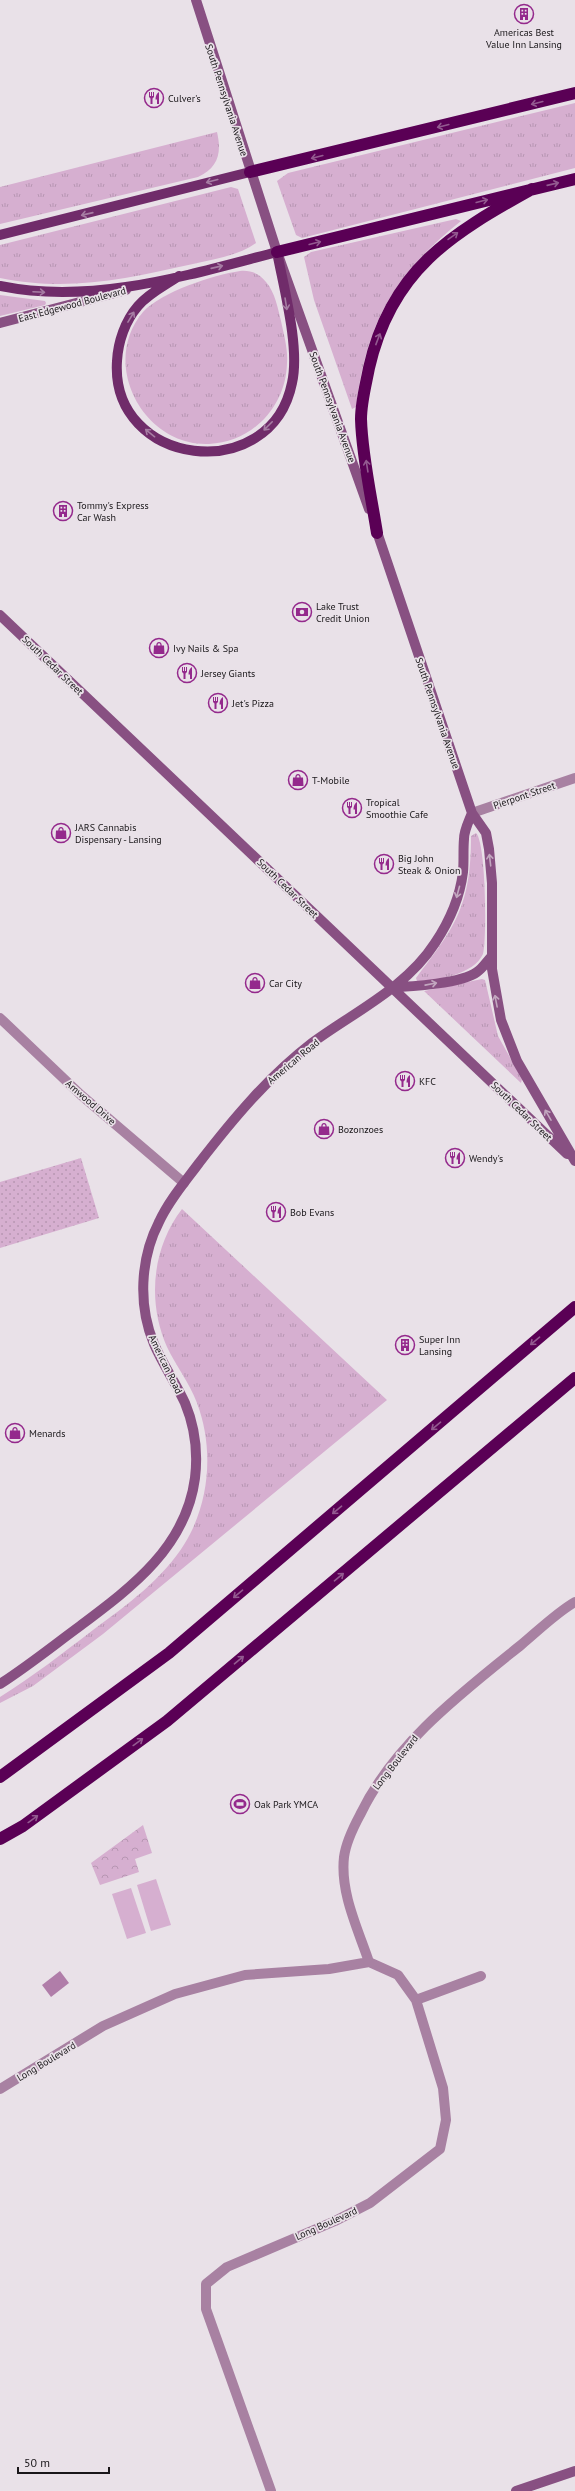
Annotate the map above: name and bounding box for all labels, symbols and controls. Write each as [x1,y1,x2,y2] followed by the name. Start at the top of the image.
[513,3,535,25] building icon: Americas Best Value Inn Lansing
[485,26,562,51] place label: Americas Best Value Inn Lansing
[202,42,251,158] street label: South Pennsylvania Avenue
[143,87,165,109] restaurant icon: Culver's
[168,92,201,105] place label: Culver's
[531,99,544,107] one-way arrow
[437,122,450,130] one-way arrow
[311,154,324,161] one-way arrow
[206,178,219,185] one-way arrow
[546,179,559,187] one-way arrow
[476,197,489,205] one-way arrow
[80,211,93,218] one-way arrow
[448,232,459,240] one-way arrow
[309,238,322,246] one-way arrow
[211,262,224,270] one-way arrow
[17,284,127,325] street label: East Edgewood Boulevard
[32,288,45,295] one-way arrow
[282,297,290,310] one-way arrow
[127,311,135,323] one-way arrow
[374,333,382,345] one-way arrow
[306,350,359,464] street label: South Pennsylvania Avenue
[263,421,273,431] one-way arrow
[145,429,156,437] one-way arrow
[363,460,371,473] one-way arrow
[77,499,149,524] place label: Tommy's Express Car Wash
[52,500,74,522] building icon: Tommy's Express Car Wash
[316,600,370,625] place label: Lake Trust Credit Union
[291,601,313,623] bank icon: Lake Trust Credit Union
[19,633,86,698] street label: South Cedar Street
[148,637,170,659] shop icon: Ivy Nails & Spa
[173,642,238,655] place label: Ivy Nails & Spa
[412,656,463,771] street label: South Pennsylvania Avenue
[176,662,198,684] restaurant icon: Jersey Giants
[200,667,255,680] place label: Jersey Giants
[207,692,229,714] restaurant icon: Jet's Pizza
[231,697,274,710] place label: Jet's Pizza
[287,769,309,791] shop icon: T-Mobile
[312,774,350,787] place label: T-Mobile
[492,779,557,812] street label: Pierpont Street
[366,796,428,821] place label: Tropical Smoothie Cafe
[341,797,363,819] restaurant icon: Tropical Smoothie Cafe
[74,821,162,846] place label: JARS Cannabis Dispensary - Lansing
[50,822,72,844] shop icon: JARS Cannabis Dispensary - Lansing
[398,852,460,877] place label: Big John Steak & Onion
[373,853,395,875] restaurant icon: Big John Steak & Onion
[486,854,494,867] one-way arrow
[254,856,321,921] street label: South Cedar Street
[454,885,462,898] one-way arrow
[244,972,266,994] shop icon: Car City
[269,977,302,990] place label: Car City
[424,980,437,988] one-way arrow
[492,995,500,1008] one-way arrow
[265,1036,322,1087] street label: American Road
[394,1070,416,1092] restaurant icon: KFC
[419,1075,436,1088] place label: KFC
[63,1077,118,1128] street label: Amwood Drive
[488,1079,555,1144] street label: South Cedar Street
[544,1109,552,1121] one-way arrow
[313,1118,335,1140] shop icon: Bozonzoes
[338,1123,383,1136] place label: Bozonzoes
[444,1147,466,1169] restaurant icon: Wendy's
[469,1152,503,1165] place label: Wendy's
[265,1201,287,1223] restaurant icon: Bob Evans
[290,1206,334,1219] place label: Bob Evans
[146,1333,185,1396] street label: American Road
[419,1333,460,1358] place label: Super Inn Lansing
[394,1334,416,1356] building icon: Super Inn Lansing
[530,1337,541,1346] one-way arrow
[431,1421,442,1430] one-way arrow
[4,1422,26,1444] shop icon: Menards
[29,1427,65,1440] place label: Menards
[332,1505,343,1514] one-way arrow
[333,1572,344,1581] one-way arrow
[233,1590,244,1599] one-way arrow
[234,1656,244,1665] one-way arrow
[370,1732,421,1792] street label: Long Boulevard
[132,1738,143,1746] one-way arrow
[229,1793,251,1815] sports icon: Oak Park YMCA
[254,1798,318,1811] place label: Oak Park YMCA
[28,1815,39,1823] one-way arrow
[14,2039,78,2084] street label: Long Boulevard
[293,2204,359,2243] street label: Long Boulevard
[18,2449,109,2475] scale bar
[24,2455,50,2470] text: 50 m

